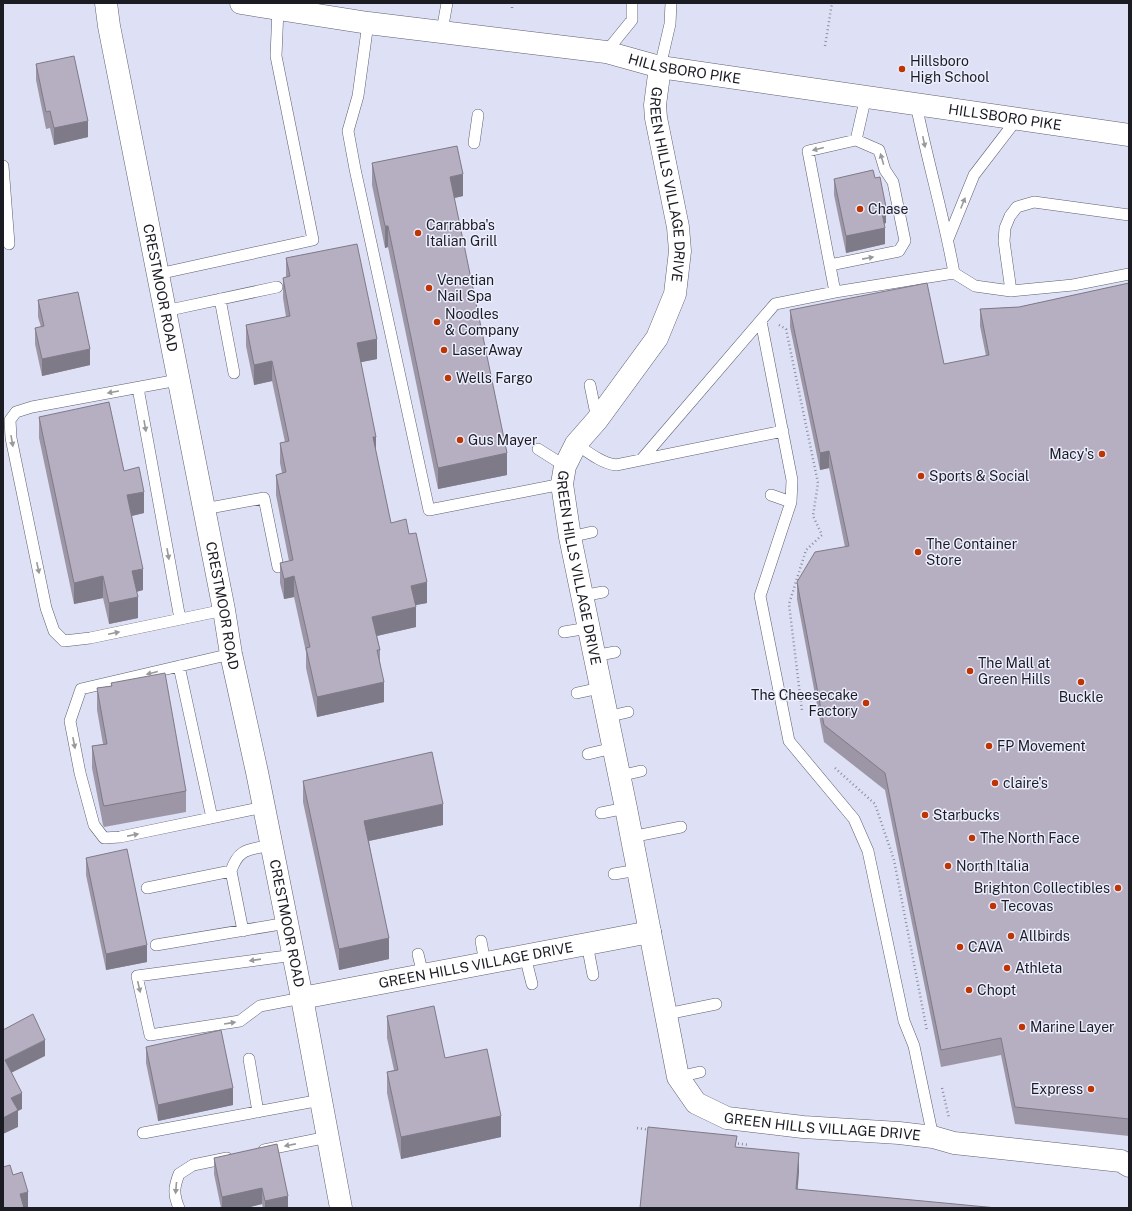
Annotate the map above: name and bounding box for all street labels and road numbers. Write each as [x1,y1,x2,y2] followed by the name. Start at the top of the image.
[627,51,742,87] street label: HILLSBORO PIKE
[647,86,688,283] street label: GREEN HILLS VILLAGE DRIVE
[947,101,1063,133] street label: HILLSBORO PIKE
[140,222,181,353] street label: CRESTMOOR ROAD
[554,469,604,666] street label: GREEN HILLS VILLAGE DRIVE
[203,540,242,671] street label: CRESTMOOR ROAD
[267,858,308,989] street label: CRESTMOOR ROAD
[377,939,575,991] street label: GREEN HILLS VILLAGE DRIVE
[723,1110,922,1144] street label: GREEN HILLS VILLAGE DRIVE

